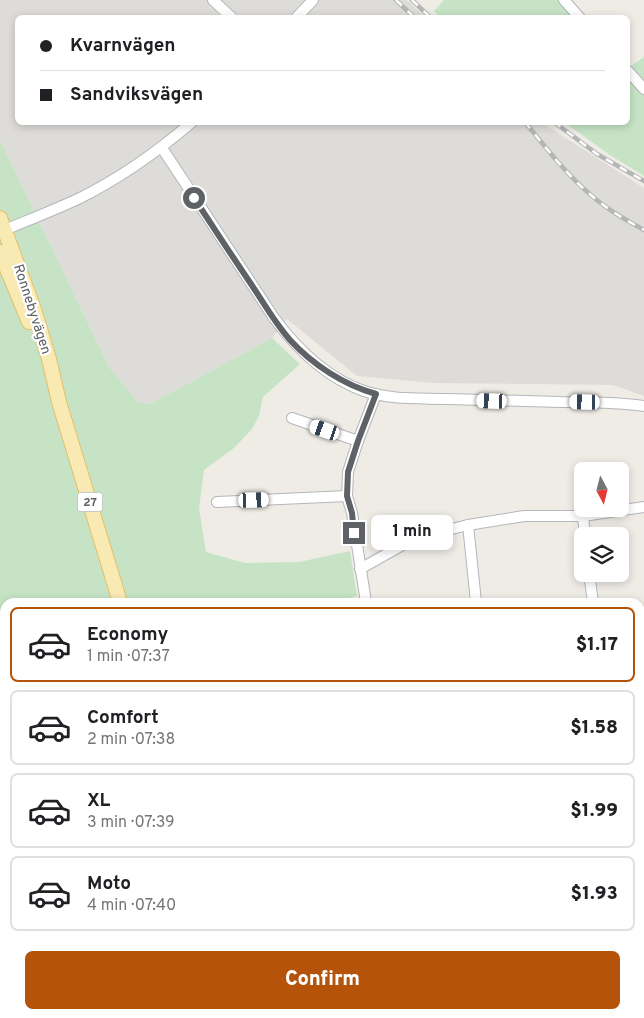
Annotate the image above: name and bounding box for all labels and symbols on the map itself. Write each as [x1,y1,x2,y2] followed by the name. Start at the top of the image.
[183,187,205,209] route start
[9,262,54,357] street label: Ronnebyvägen
[476,393,507,409] car
[569,394,600,410] car
[308,418,341,442] car
[574,462,629,518] north arrow
[78,492,102,512] road number: 27
[238,492,269,508] car
[372,516,454,550] callout: 1 min
[343,522,365,544] route end

